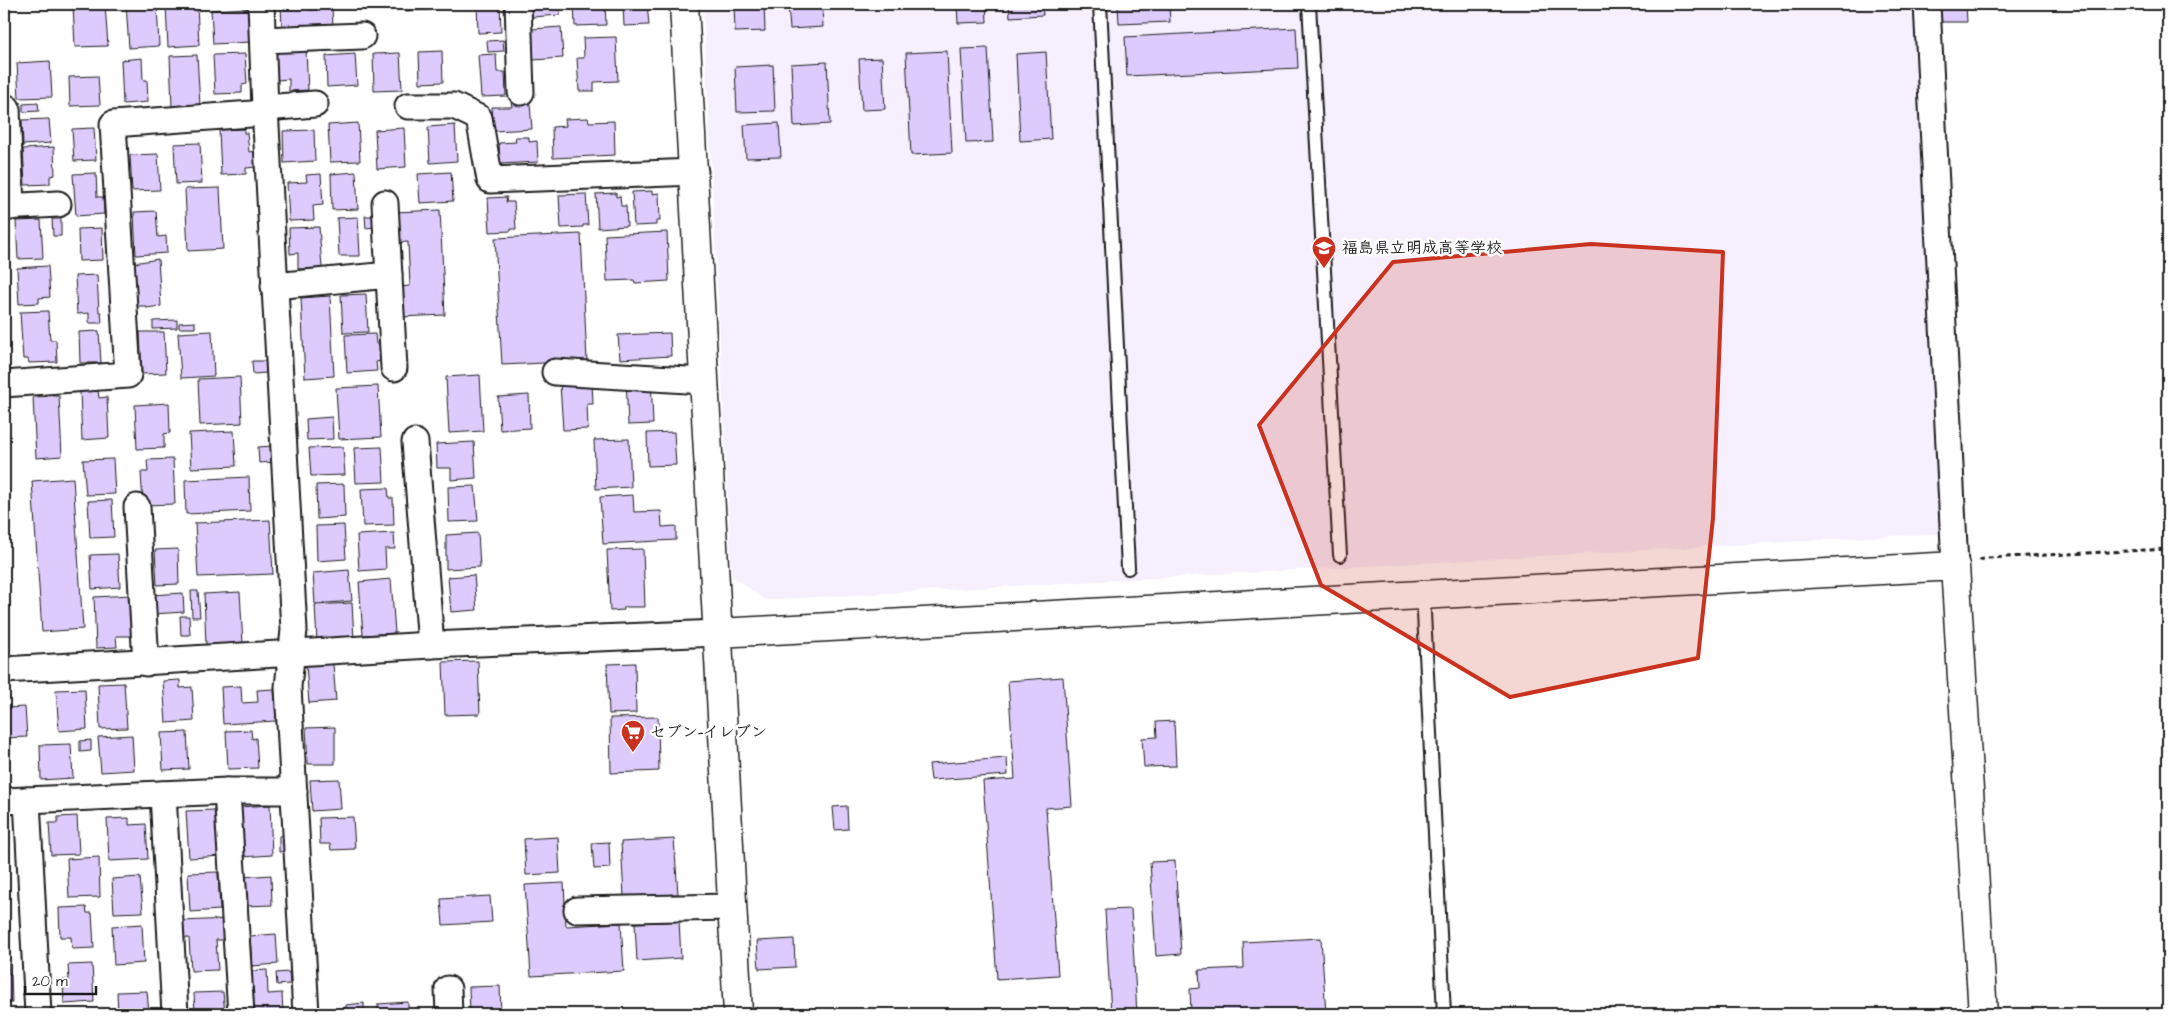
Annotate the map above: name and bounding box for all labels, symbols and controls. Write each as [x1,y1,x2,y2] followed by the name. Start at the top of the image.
[1311,235,1337,269] school or university icon: 福島県立明成高等学校
[1342,237,1502,259] place label: 福島県立明成高等学校
[620,719,646,753] supermarket icon: セブン-イレブン
[650,721,767,743] place label: セブン-イレブン
[25,963,96,995] scale bar
[32,971,68,992] text: 20 m

